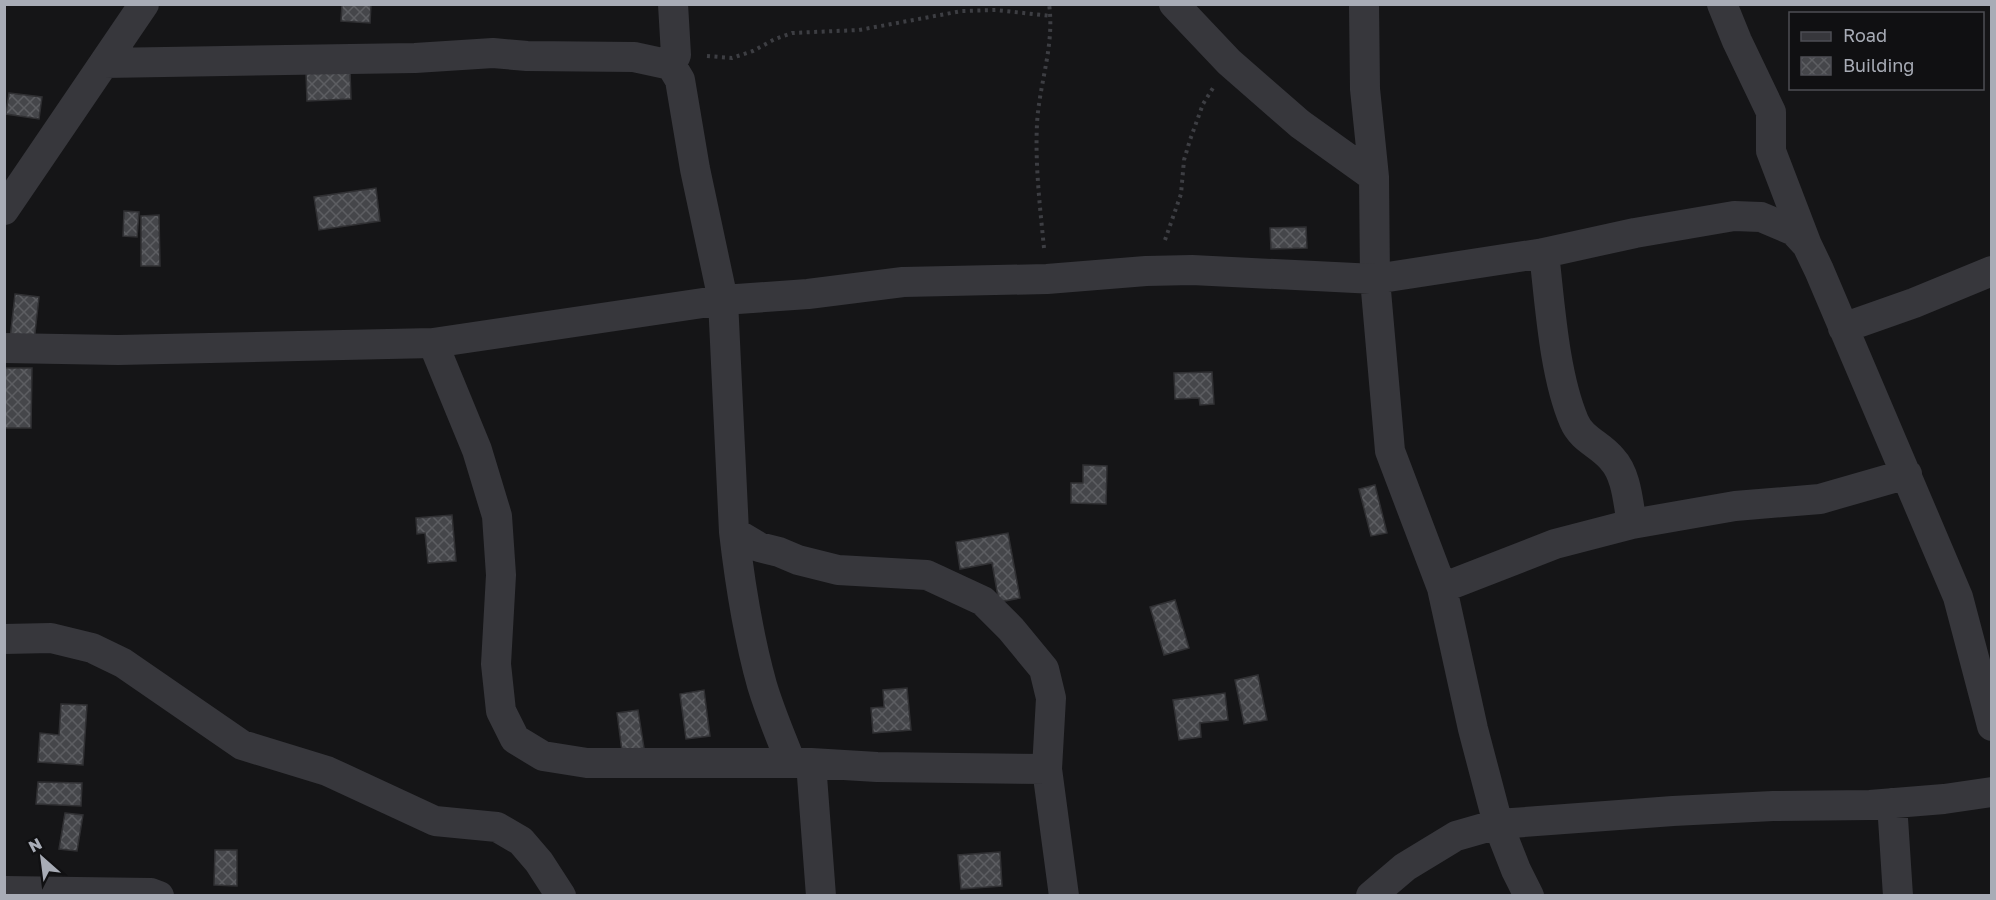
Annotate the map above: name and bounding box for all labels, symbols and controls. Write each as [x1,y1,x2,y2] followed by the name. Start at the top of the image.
[1789,12,1984,90] legend
[1843,24,1887,46] text: Road
[1843,54,1914,76] text: Building
[12,828,72,888] north arrow
[25,833,45,856] text: N

